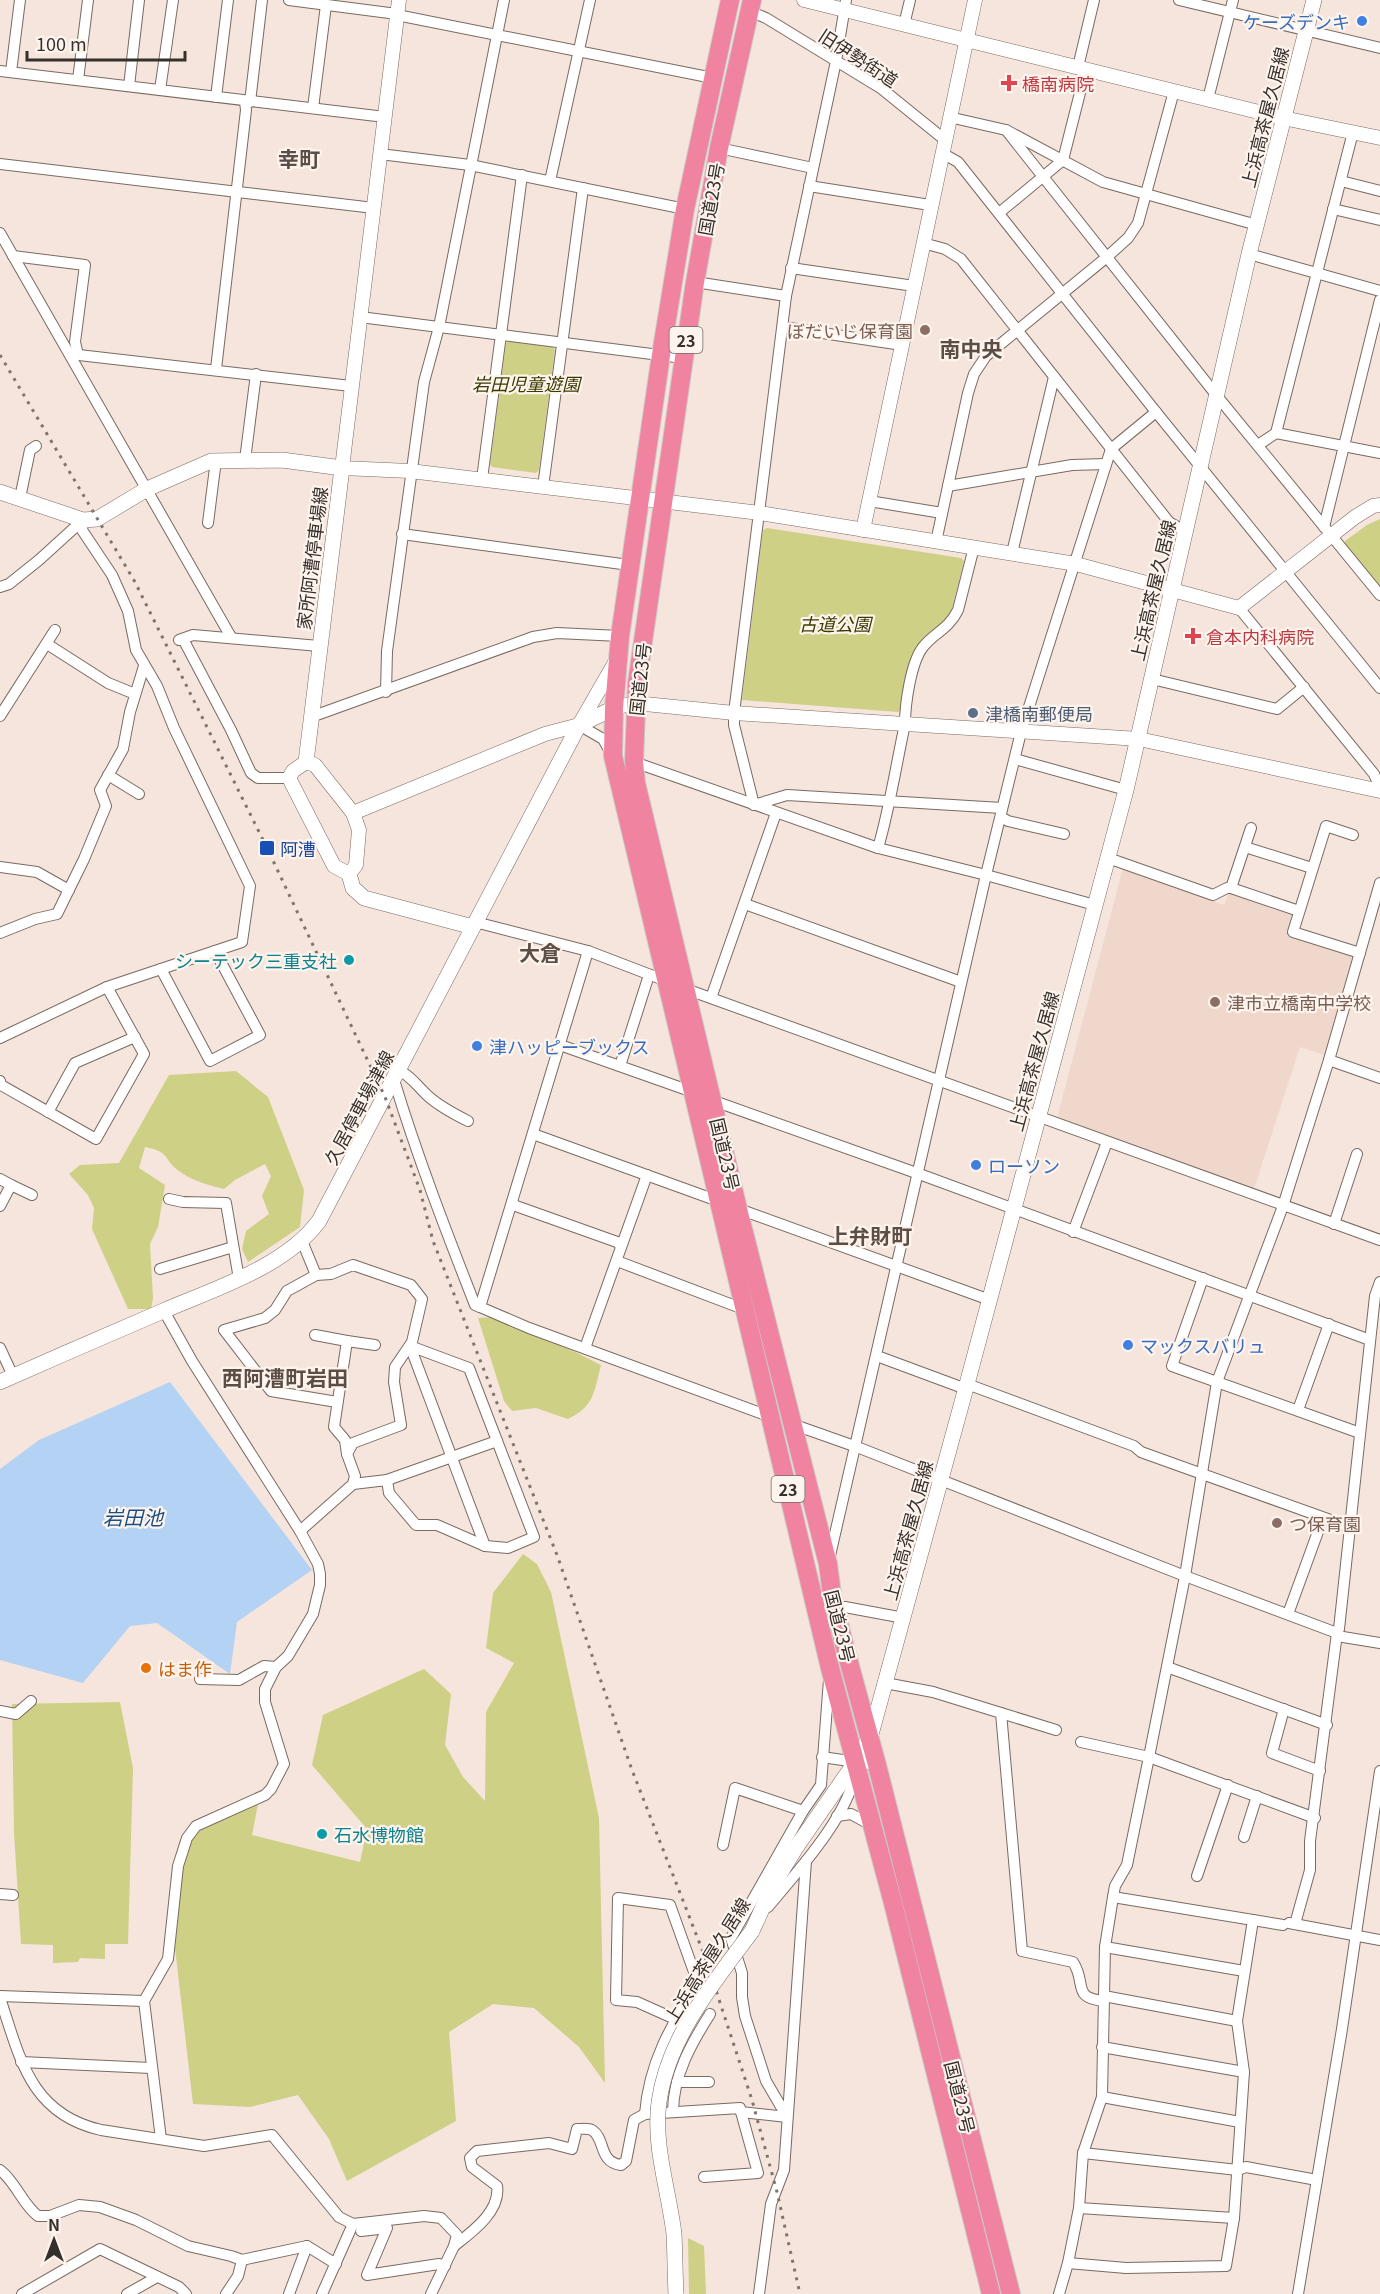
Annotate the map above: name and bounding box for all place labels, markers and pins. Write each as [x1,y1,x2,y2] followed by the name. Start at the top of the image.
[1243,8,1350,34] place label: ケーズデンキ
[1355,14,1369,28] marker: ケーズデンキ
[1022,70,1094,96] place label: 橋南病院
[1000,74,1018,92] marker: 橋南病院
[787,317,913,343] place label: ぼだいじ保育園
[918,323,932,337] marker: ぼだいじ保育園
[1206,623,1314,649] place label: 倉本内科病院
[1184,627,1202,645] marker: 倉本内科病院
[985,700,1093,726] place label: 津橋南郵便局
[966,706,980,720] marker: 津橋南郵便局
[280,835,316,861] place label: 阿漕
[258,839,276,857] marker: 阿漕
[175,947,337,973] place label: シーテック三重支社
[342,953,356,967] marker: シーテック三重支社
[1227,989,1371,1015] place label: 津市立橋南中学校
[1208,995,1222,1009] marker: 津市立橋南中学校
[489,1033,649,1059] place label: 津ハッピーブックス
[470,1039,484,1053] marker: 津ハッピーブックス
[988,1152,1060,1178] place label: ローソン
[969,1158,983,1172] marker: ローソン
[1140,1332,1265,1358] place label: マックスバリュ
[1121,1338,1135,1352] marker: マックスバリュ
[1289,1510,1361,1536] place label: つ保育園
[1270,1516,1284,1530] marker: つ保育園
[158,1655,212,1681] place label: はま作
[139,1661,153,1675] marker: はま作
[334,1821,424,1847] place label: 石水博物館
[315,1827,329,1841] marker: 石水博物館

